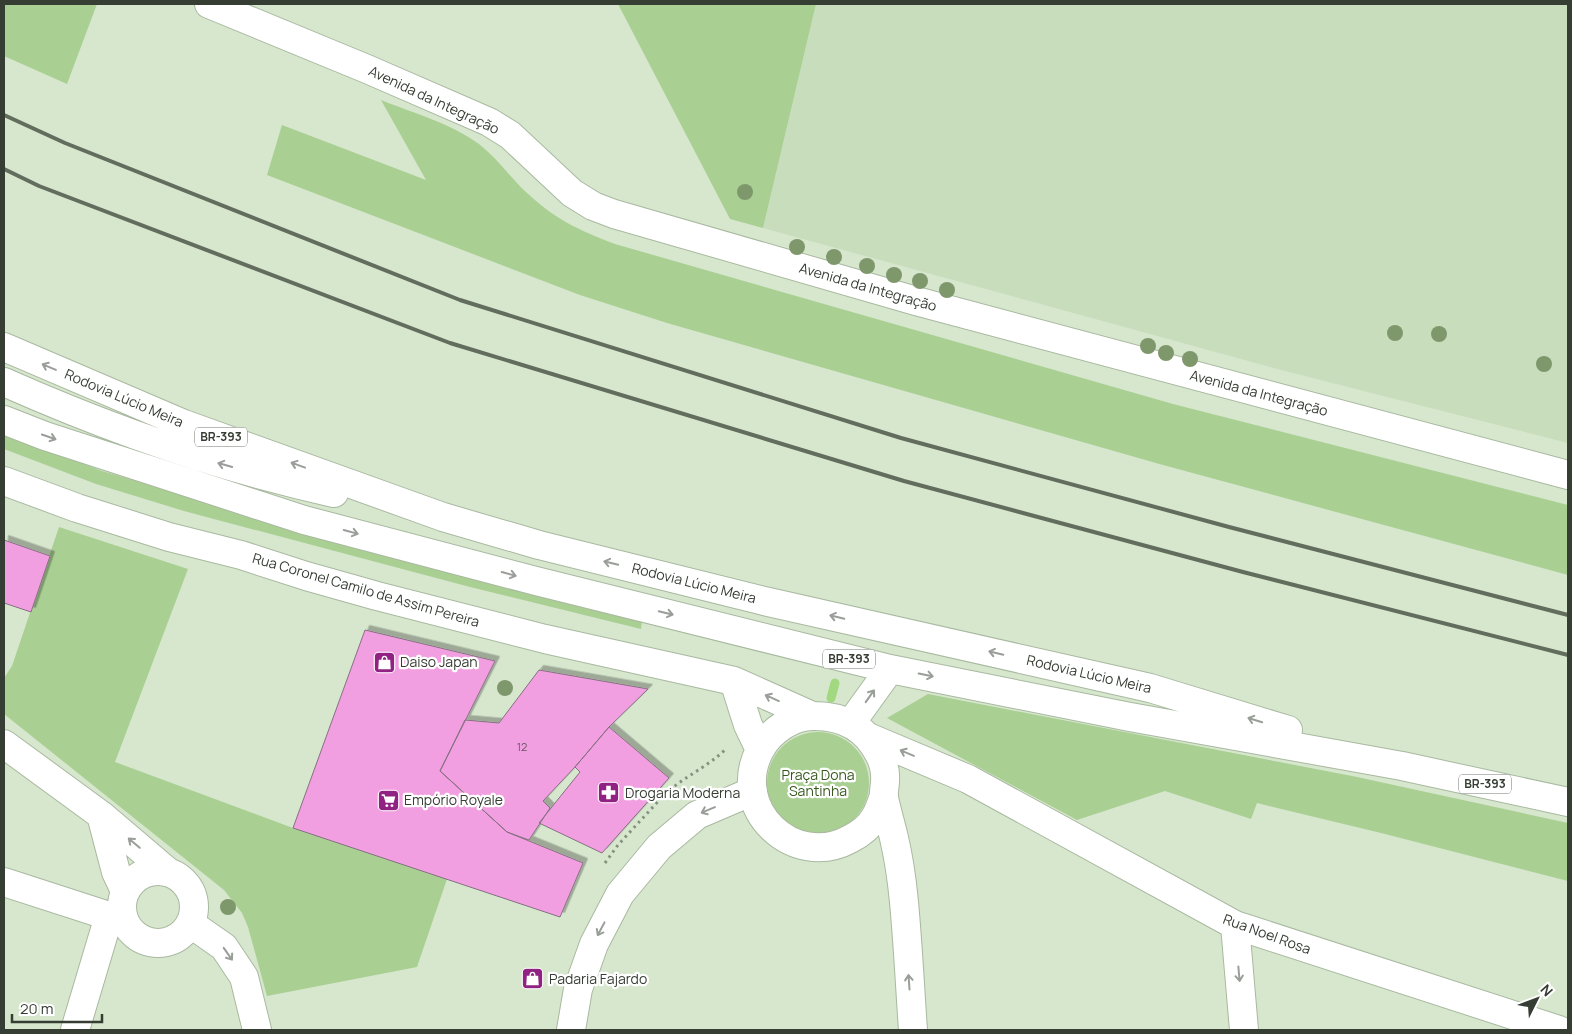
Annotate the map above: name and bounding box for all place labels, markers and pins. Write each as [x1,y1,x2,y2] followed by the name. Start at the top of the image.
[372,650,396,674] shop icon: Daiso Japan
[400,652,478,671] place label: Daiso Japan
[597,781,621,805] pharmacy icon: Drogaria Moderna
[625,783,740,802] place label: Drogaria Moderna
[376,788,400,812] supermarket icon: Empório Royale
[404,790,503,809] place label: Empório Royale
[521,967,545,991] shop icon: Padaria Fajardo
[549,969,647,988] place label: Padaria Fajardo

